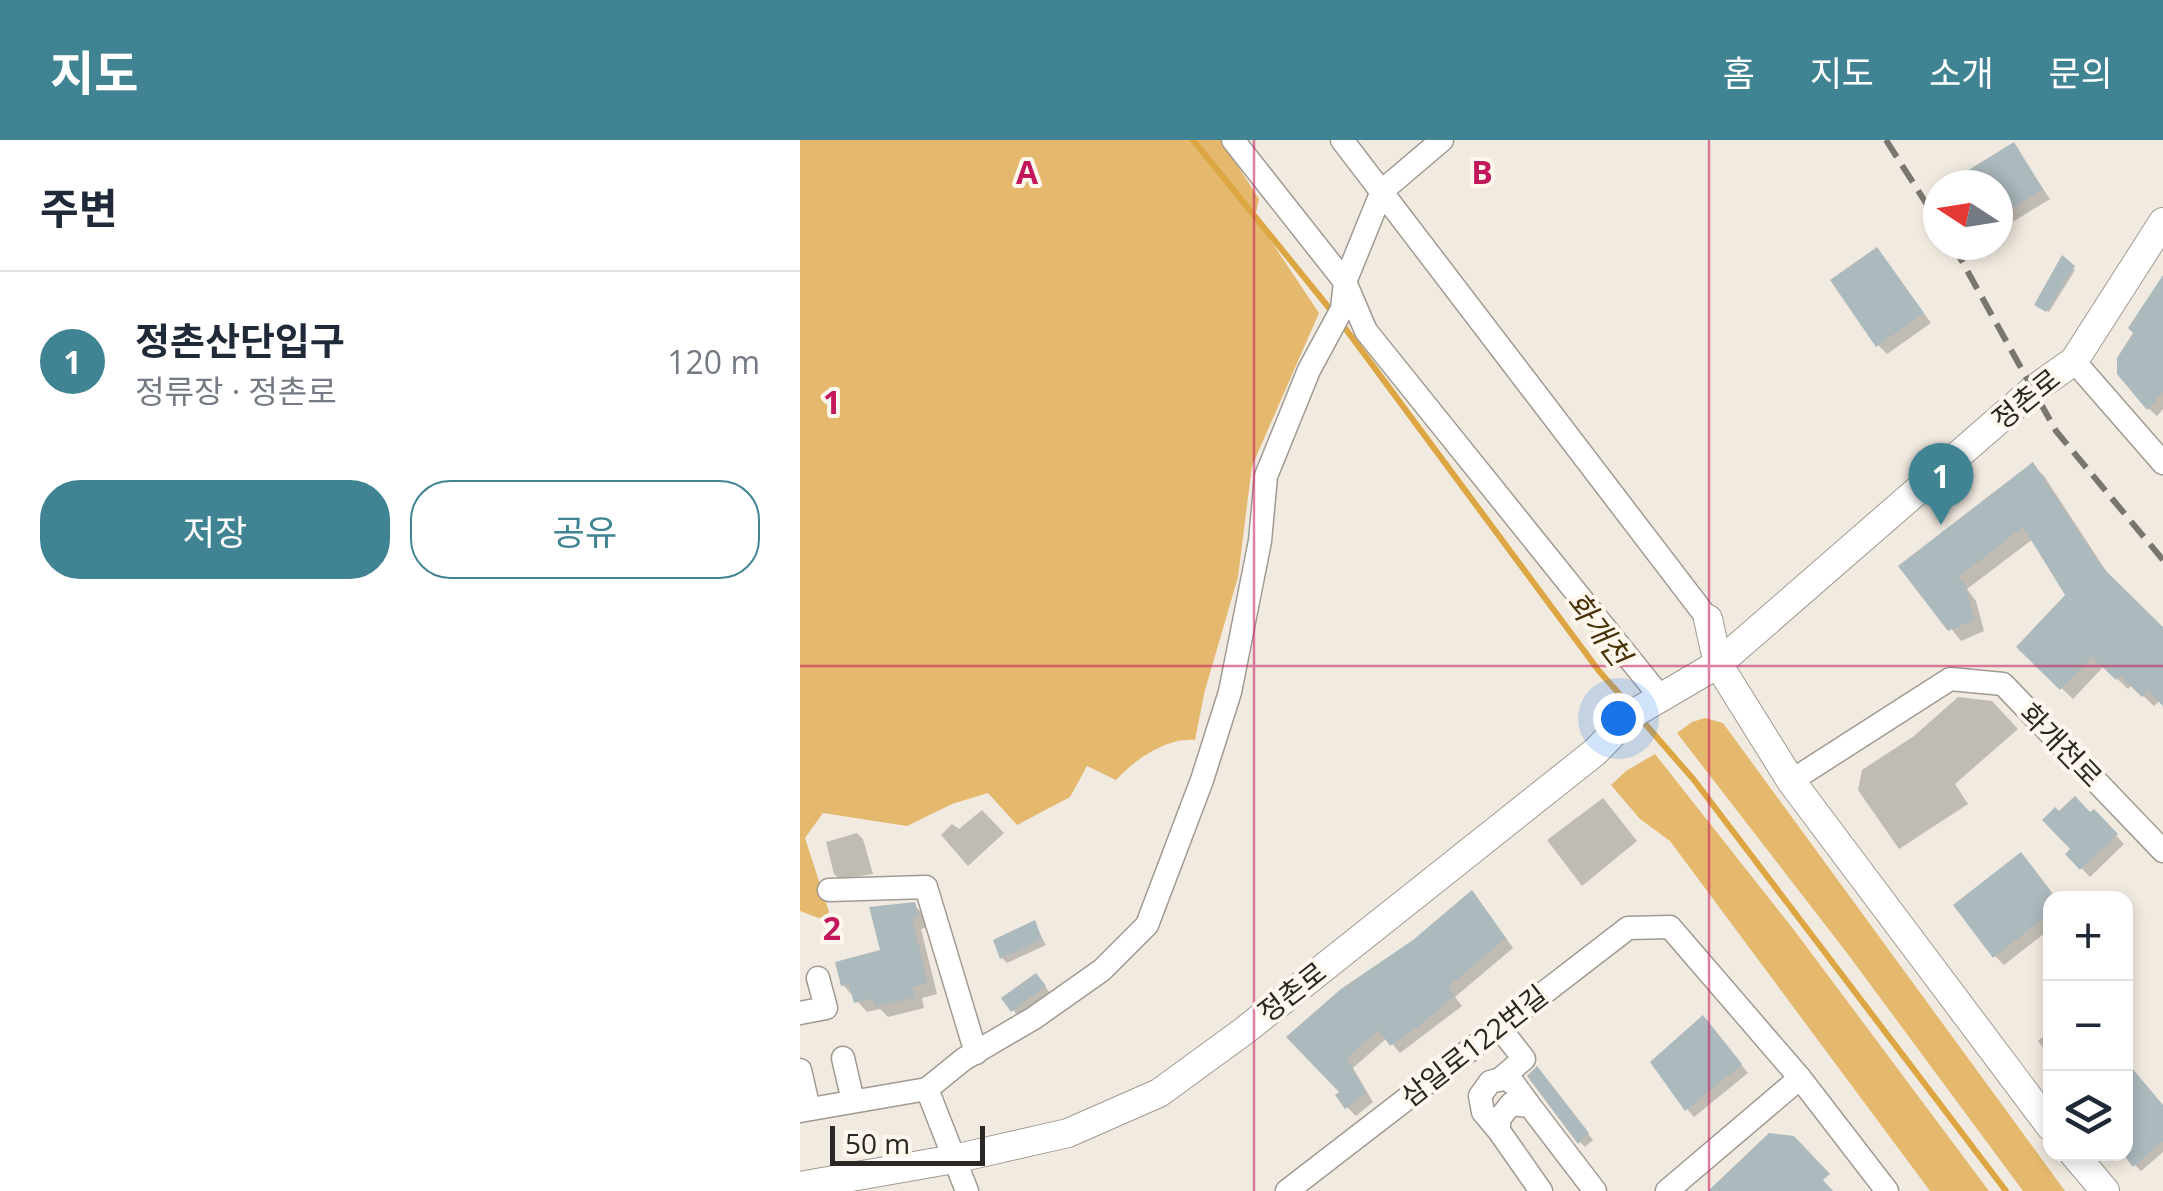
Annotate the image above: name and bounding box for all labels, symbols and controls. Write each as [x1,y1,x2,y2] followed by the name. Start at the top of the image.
[50,40,138,105] text: 지도
[1723,49,1755,96] text: 홈
[1810,49,1874,96] text: 지도
[1929,49,1994,96] text: 소개
[2049,49,2113,96] text: 문의
[1016,150,1039,193] text: A
[1471,150,1493,193] text: B
[1923,170,2013,260] north arrow
[40,179,117,236] text: 주변
[135,314,345,366] text: 정촌산단입구
[63,340,82,383] text: 1
[667,340,760,383] text: 120 m
[1983,359,2067,437] street label: 정촌로
[135,369,337,412] text: 정류장 · 정촌로
[823,380,841,423] text: 1
[1908,442,1974,525] pin: 1
[40,480,390,579] button: 저장
[410,480,760,579] button: 공유
[1558,583,1643,676] water label: 화개천
[1593,693,1644,744] your location
[2012,694,2111,795] street label: 화개천로
[2043,891,2133,1161] map controls
[2043,891,2133,981] button: +
[823,906,841,949] text: 2
[1249,952,1334,1030] street label: 정촌로
[1392,976,1555,1115] street label: 삼일로122번길
[2043,981,2133,1071] button: −
[2043,1071,2133,1161] button: layers
[830,1121,985,1166] scale bar
[845,1124,910,1162] text: 50 m

